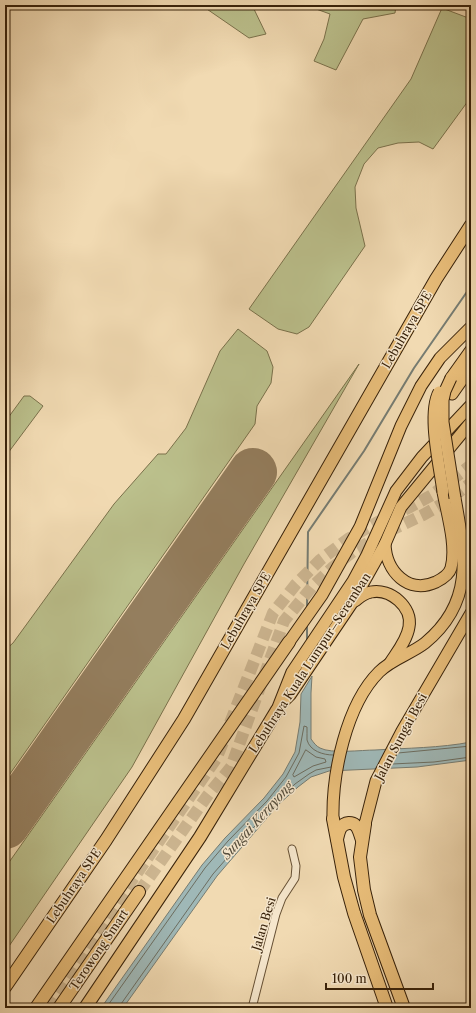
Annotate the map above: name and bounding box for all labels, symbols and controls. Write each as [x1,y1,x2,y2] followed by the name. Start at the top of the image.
[378,288,435,371] street label: Lebuhraya SPE
[217,569,274,652] street label: Lebuhraya SPE
[246,569,374,756] street label: Lebuhraya Kuala Lumpur–Seremban
[370,690,430,785] street label: Jalan Sungai Besi
[217,777,297,863] water label: Sungai Kerayong
[43,846,104,926] street label: Lebuhraya SPE
[248,895,279,954] street label: Jalan Besi
[66,906,132,993] street label: Terowong Smart
[326,965,433,991] scale bar
[332,971,367,986] text: 100 m

